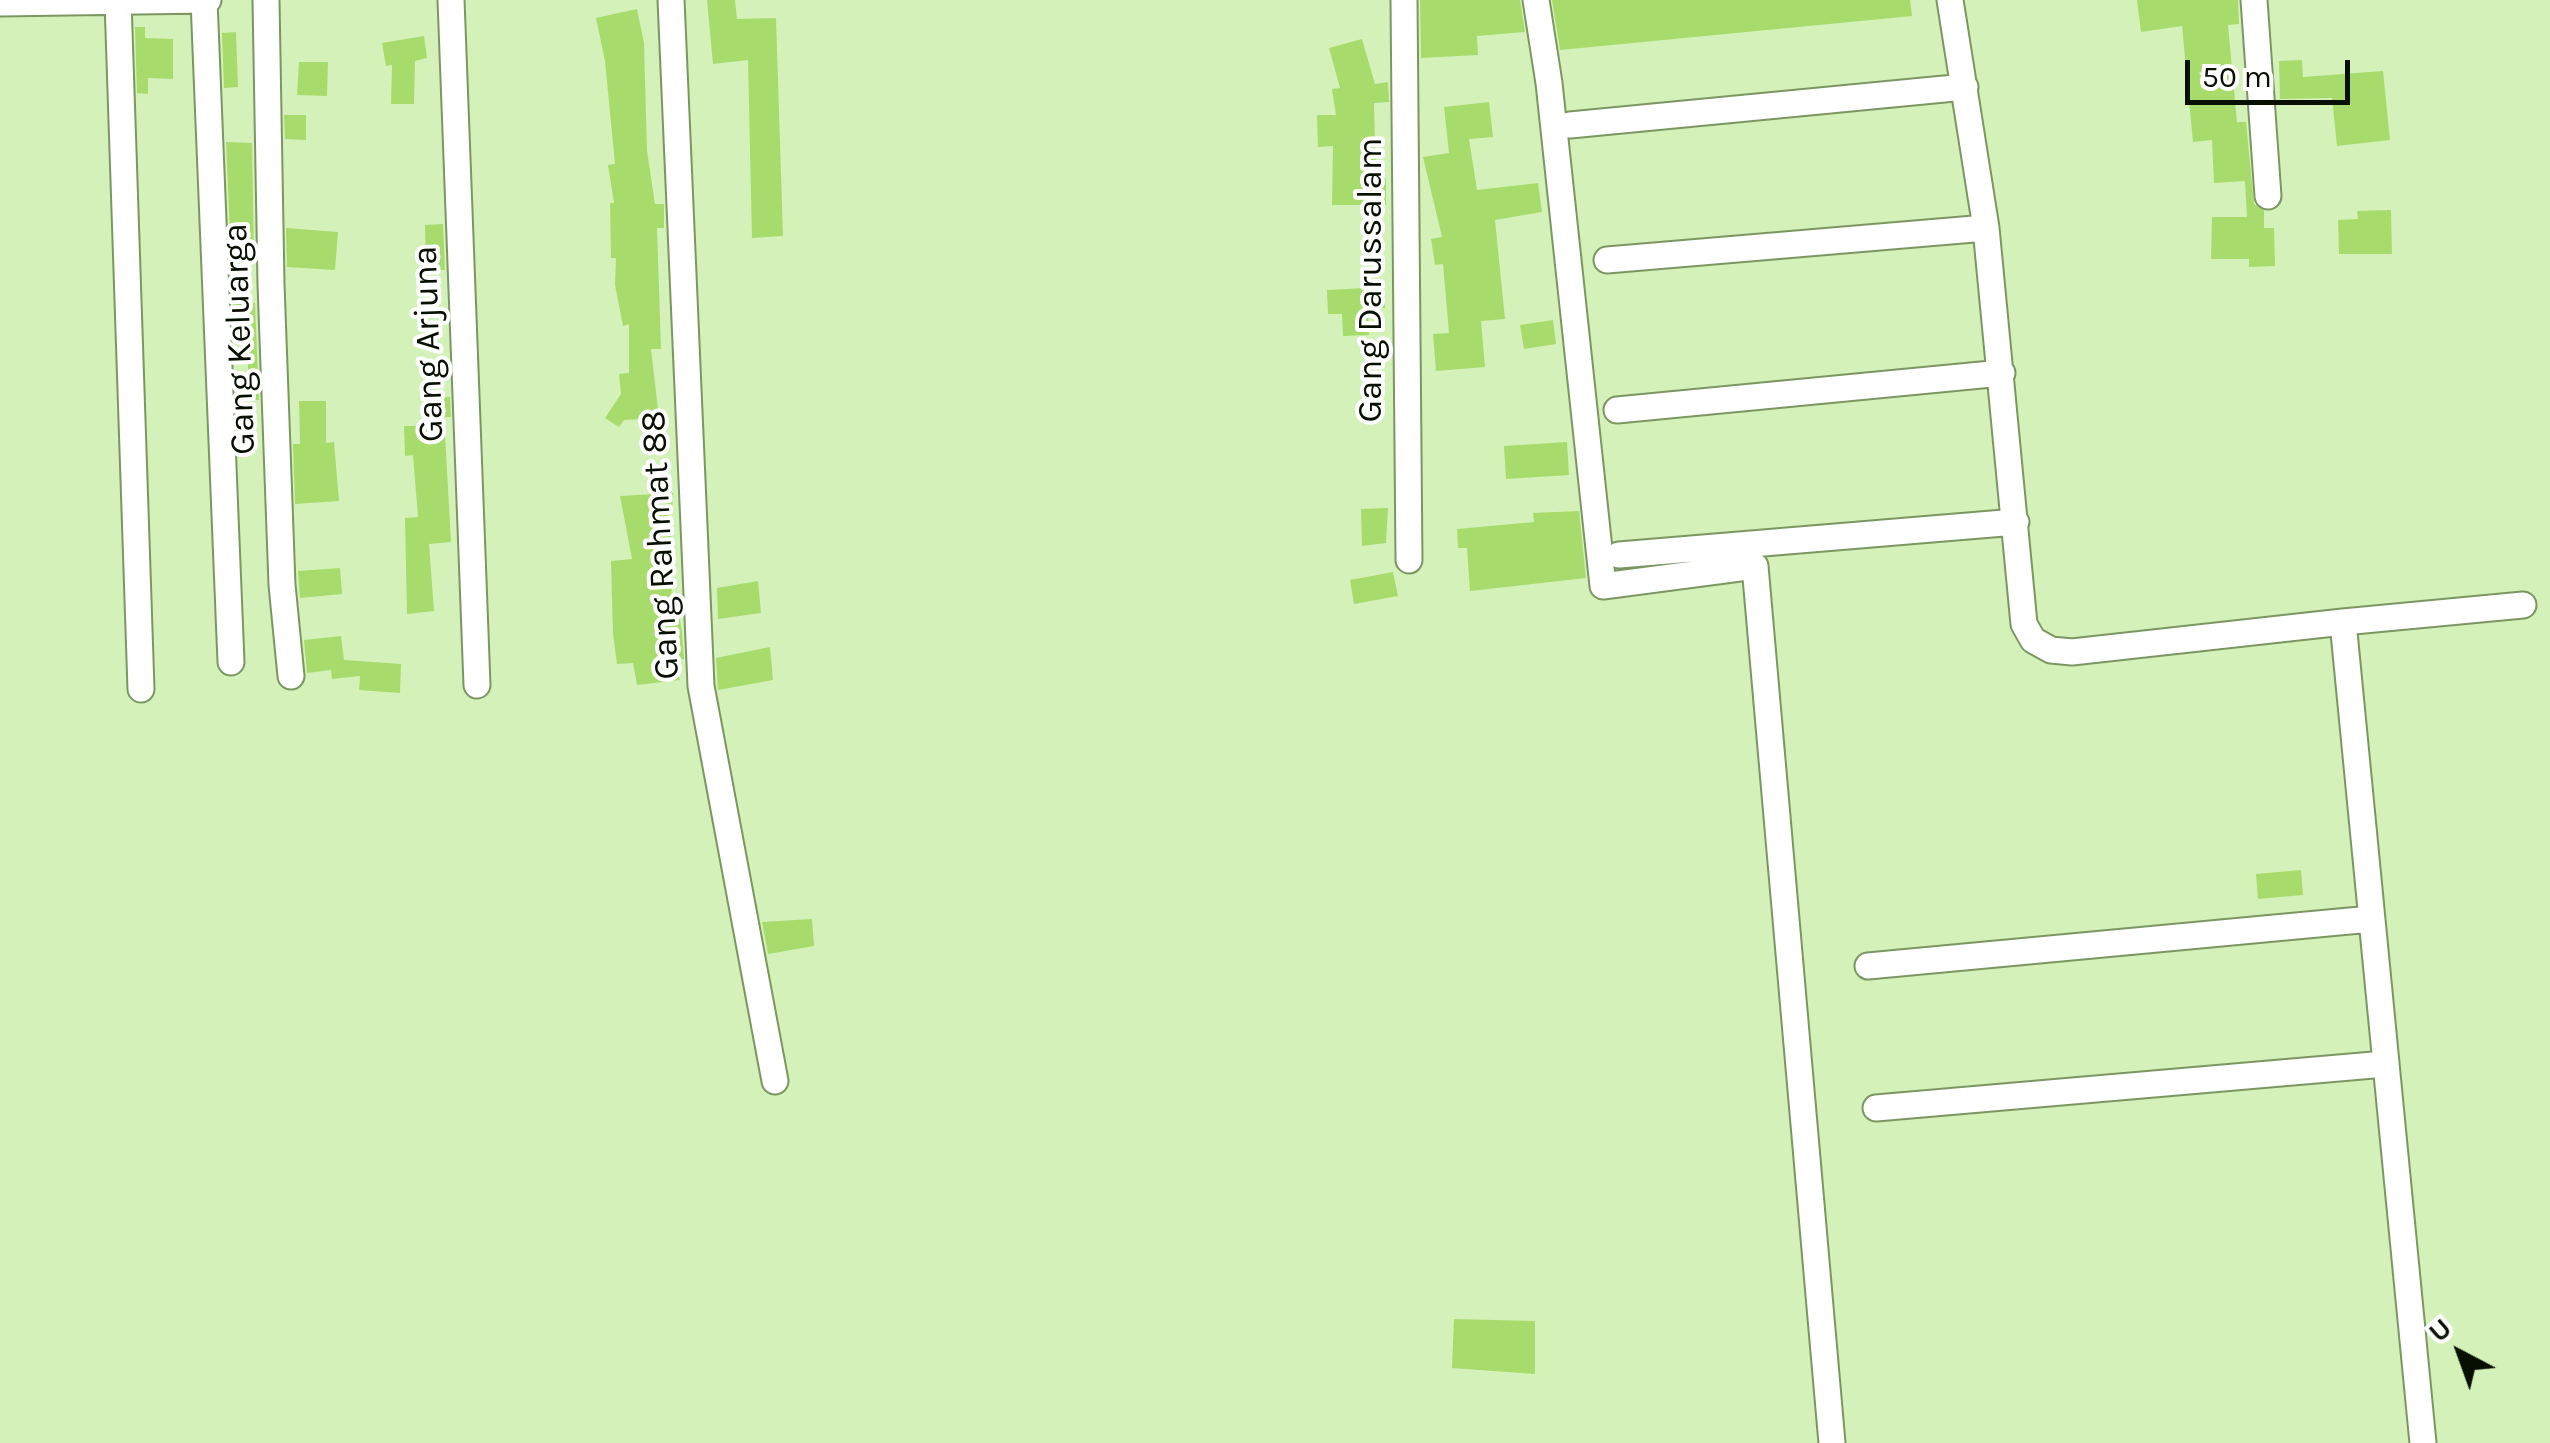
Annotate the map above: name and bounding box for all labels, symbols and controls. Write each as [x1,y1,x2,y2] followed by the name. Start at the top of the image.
[2190,40,2355,102] scale bar
[2202,59,2272,95] text: 50 m
[1350,137,1392,423] street label: Gang Darussalam
[215,223,265,455] street label: Gang Keluarga
[405,245,453,443] street label: Gang Arjuna
[633,409,689,681] street label: Gang Rahmat 88
[2410,1303,2510,1403] north arrow
[2422,1311,2458,1349] text: U

